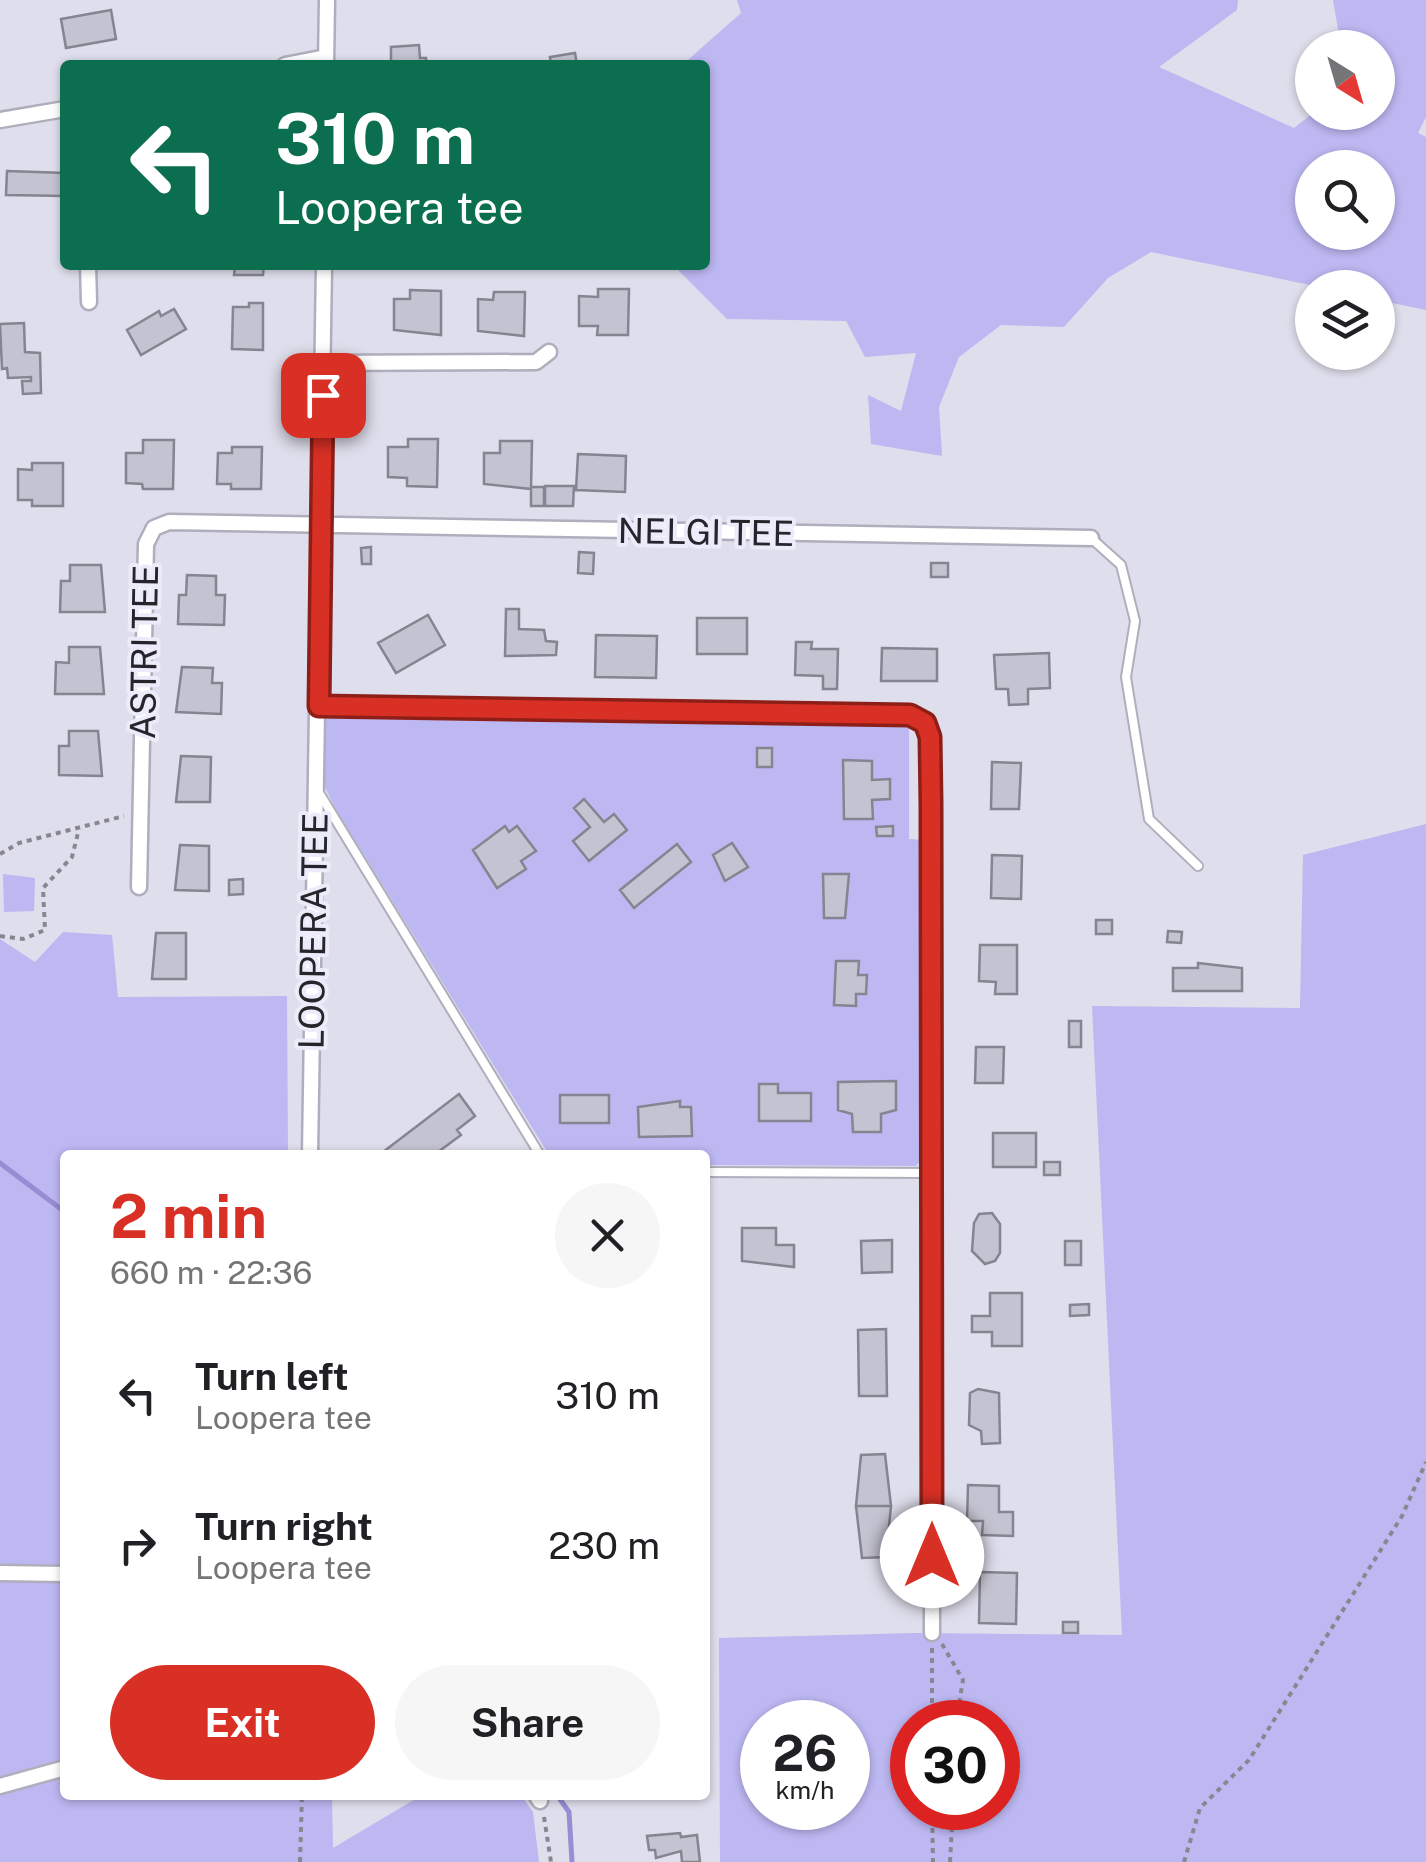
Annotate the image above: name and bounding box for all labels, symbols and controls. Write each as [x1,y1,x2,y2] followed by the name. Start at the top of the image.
[1295,30,1395,130] north arrow
[1295,30,1395,370] map controls
[275,97,475,180] text: 310 m
[110,100,240,230] icon: left
[1295,150,1395,250] button: search
[275,181,524,234] text: Loopera tee
[1295,270,1395,370] button: layers
[281,353,366,438] pin
[296,368,351,423] icon: arrive
[617,510,795,554] street label: NELGI TEE
[122,564,166,740] street label: ASTRI TEE
[290,812,336,1050] street label: LOOPERA TEE
[110,1181,267,1252] text: 2 min
[555,1183,660,1288] button: close
[110,1254,312,1291] text: 660 m · 22:36
[195,1354,349,1399] text: Turn left
[110,1368,165,1423] icon: left
[555,1373,660,1418] text: 310 m
[195,1399,372,1436] text: Loopera tee
[195,1504,373,1549] text: Turn right
[880,1504,984,1608] position arrow
[110,1518,165,1573] icon: right
[548,1523,660,1568] text: 230 m
[195,1549,372,1586] text: Loopera tee
[110,1665,375,1780] button: Exit
[395,1665,660,1780] button: Share
[890,1700,1020,1830] speed limit sign: 30
[773,1723,837,1782] text: 26
[776,1775,834,1805] text: km/h

